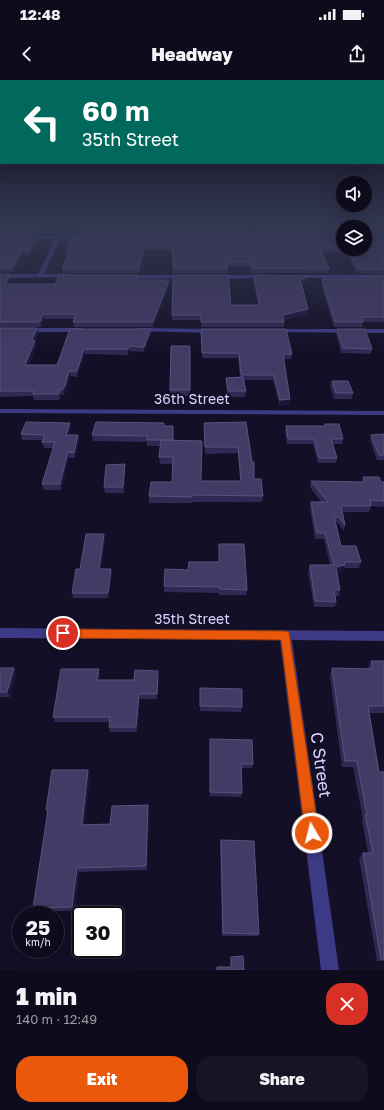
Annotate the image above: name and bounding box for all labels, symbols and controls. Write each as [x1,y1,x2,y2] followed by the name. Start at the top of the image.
[20,5,61,23] text: 12:48
[16,43,38,65] icon: back
[151,43,233,65] text: Headway
[346,43,368,65] icon: share
[82,94,149,127] text: 60 m
[16,96,68,148] icon: left
[82,128,179,150] text: 35th Street
[336,176,372,256] map controls
[336,176,372,212] button: sound
[336,220,372,256] button: layers
[154,390,230,407] street label: 36th Street
[154,610,230,627] street label: 35th Street
[46,616,80,650] pin
[52,622,74,644] icon: arrive
[306,731,337,799] street label: C Street
[291,812,333,854] position arrow
[72,906,124,958] speed limit sign: 30
[26,915,50,939] text: 25
[25,936,51,948] text: km/h
[16,981,77,1010] text: 1 min
[326,983,368,1025] button: close
[16,1011,97,1027] text: 140 m · 12:49
[16,1056,188,1102] button: Exit
[196,1056,368,1102] button: Share

